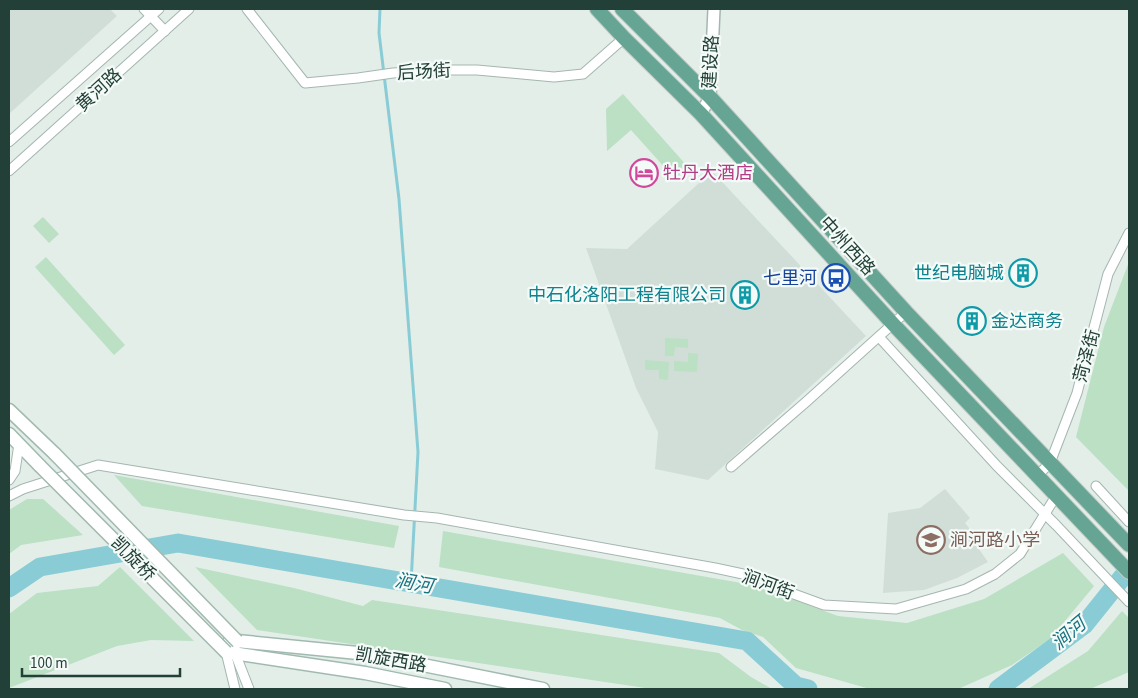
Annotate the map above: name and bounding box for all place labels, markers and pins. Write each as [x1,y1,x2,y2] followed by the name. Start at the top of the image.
[629,158,659,188] hotel icon: 牡丹大酒店
[663,161,753,186] place label: 牡丹大酒店
[1008,258,1038,288] building icon: 世纪电脑城
[914,261,1004,286] place label: 世纪电脑城
[821,263,851,293] bus stop icon: 七里河
[763,266,817,291] place label: 七里河
[730,280,760,310] building icon: 中石化洛阳工程有限公司
[528,283,726,308] place label: 中石化洛阳工程有限公司
[957,306,987,336] building icon: 金达商务
[991,309,1063,334] place label: 金达商务
[916,525,946,555] school or university icon: 涧河路小学
[950,528,1040,553] place label: 涧河路小学

